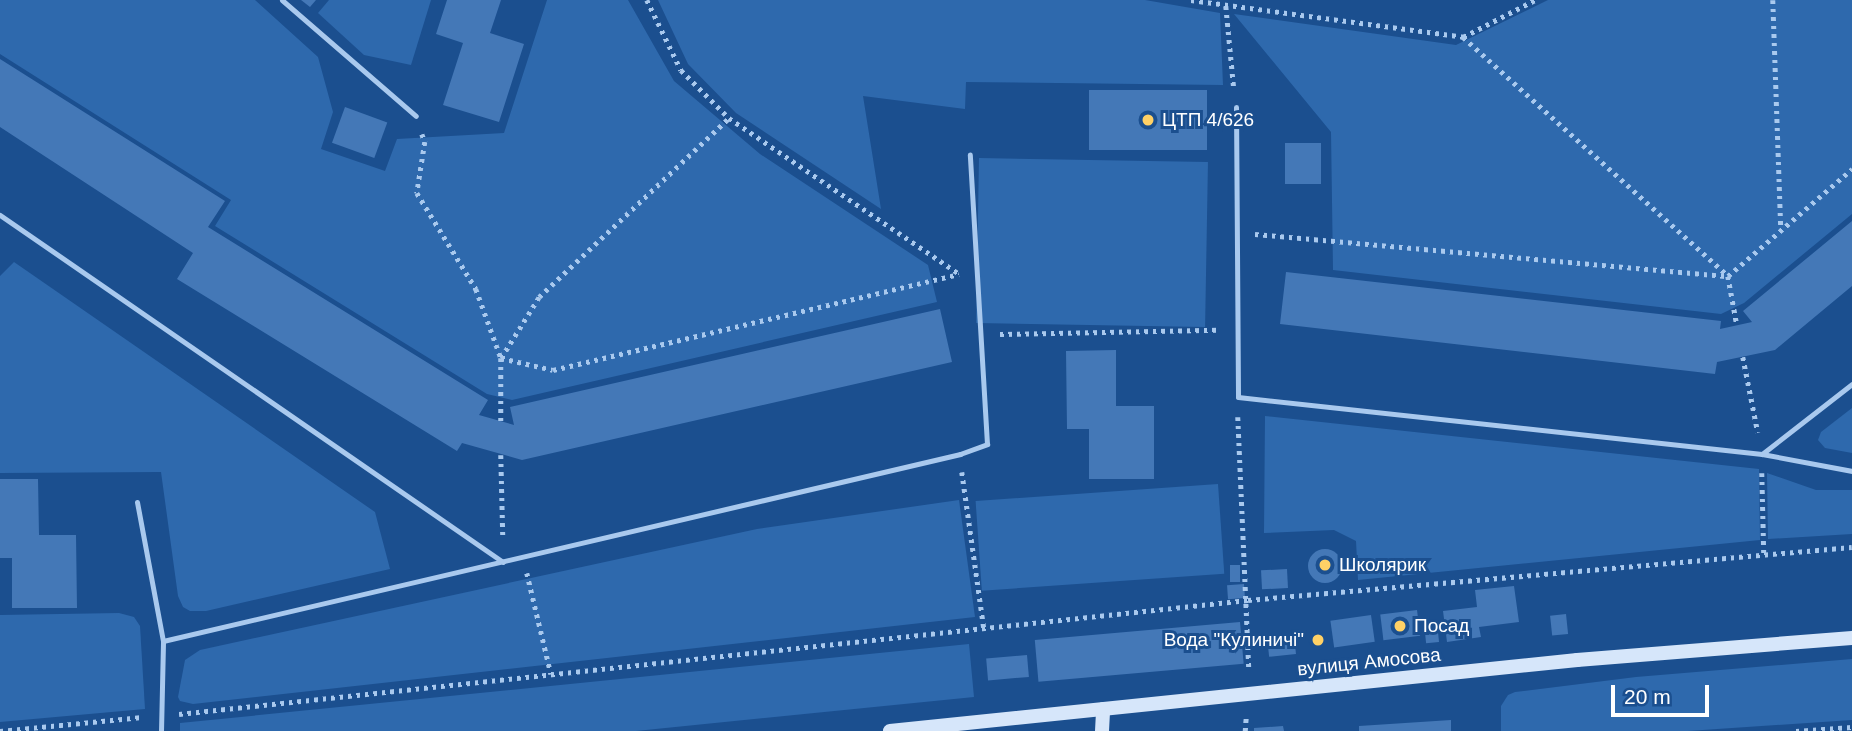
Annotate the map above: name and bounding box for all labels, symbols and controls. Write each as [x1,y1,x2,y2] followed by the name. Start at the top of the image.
[1162,109,1254,131] place label: ЦТП 4/626
[1140,112,1156,128] marker: ЦТП 4/626
[1339,554,1426,576] place label: Школярик
[1317,557,1333,573] marker: Школярик
[1414,615,1469,637] place label: Посад
[1392,618,1408,634] marker: Посад
[1164,629,1304,651] place label: Вода "Кулиничі"
[1310,632,1326,648] marker: Вода "Кулиничі"
[1296,643,1442,681] street label: вулиця Амосова
[1614,672,1712,716] scale bar
[1624,685,1671,708] text: 20 m

